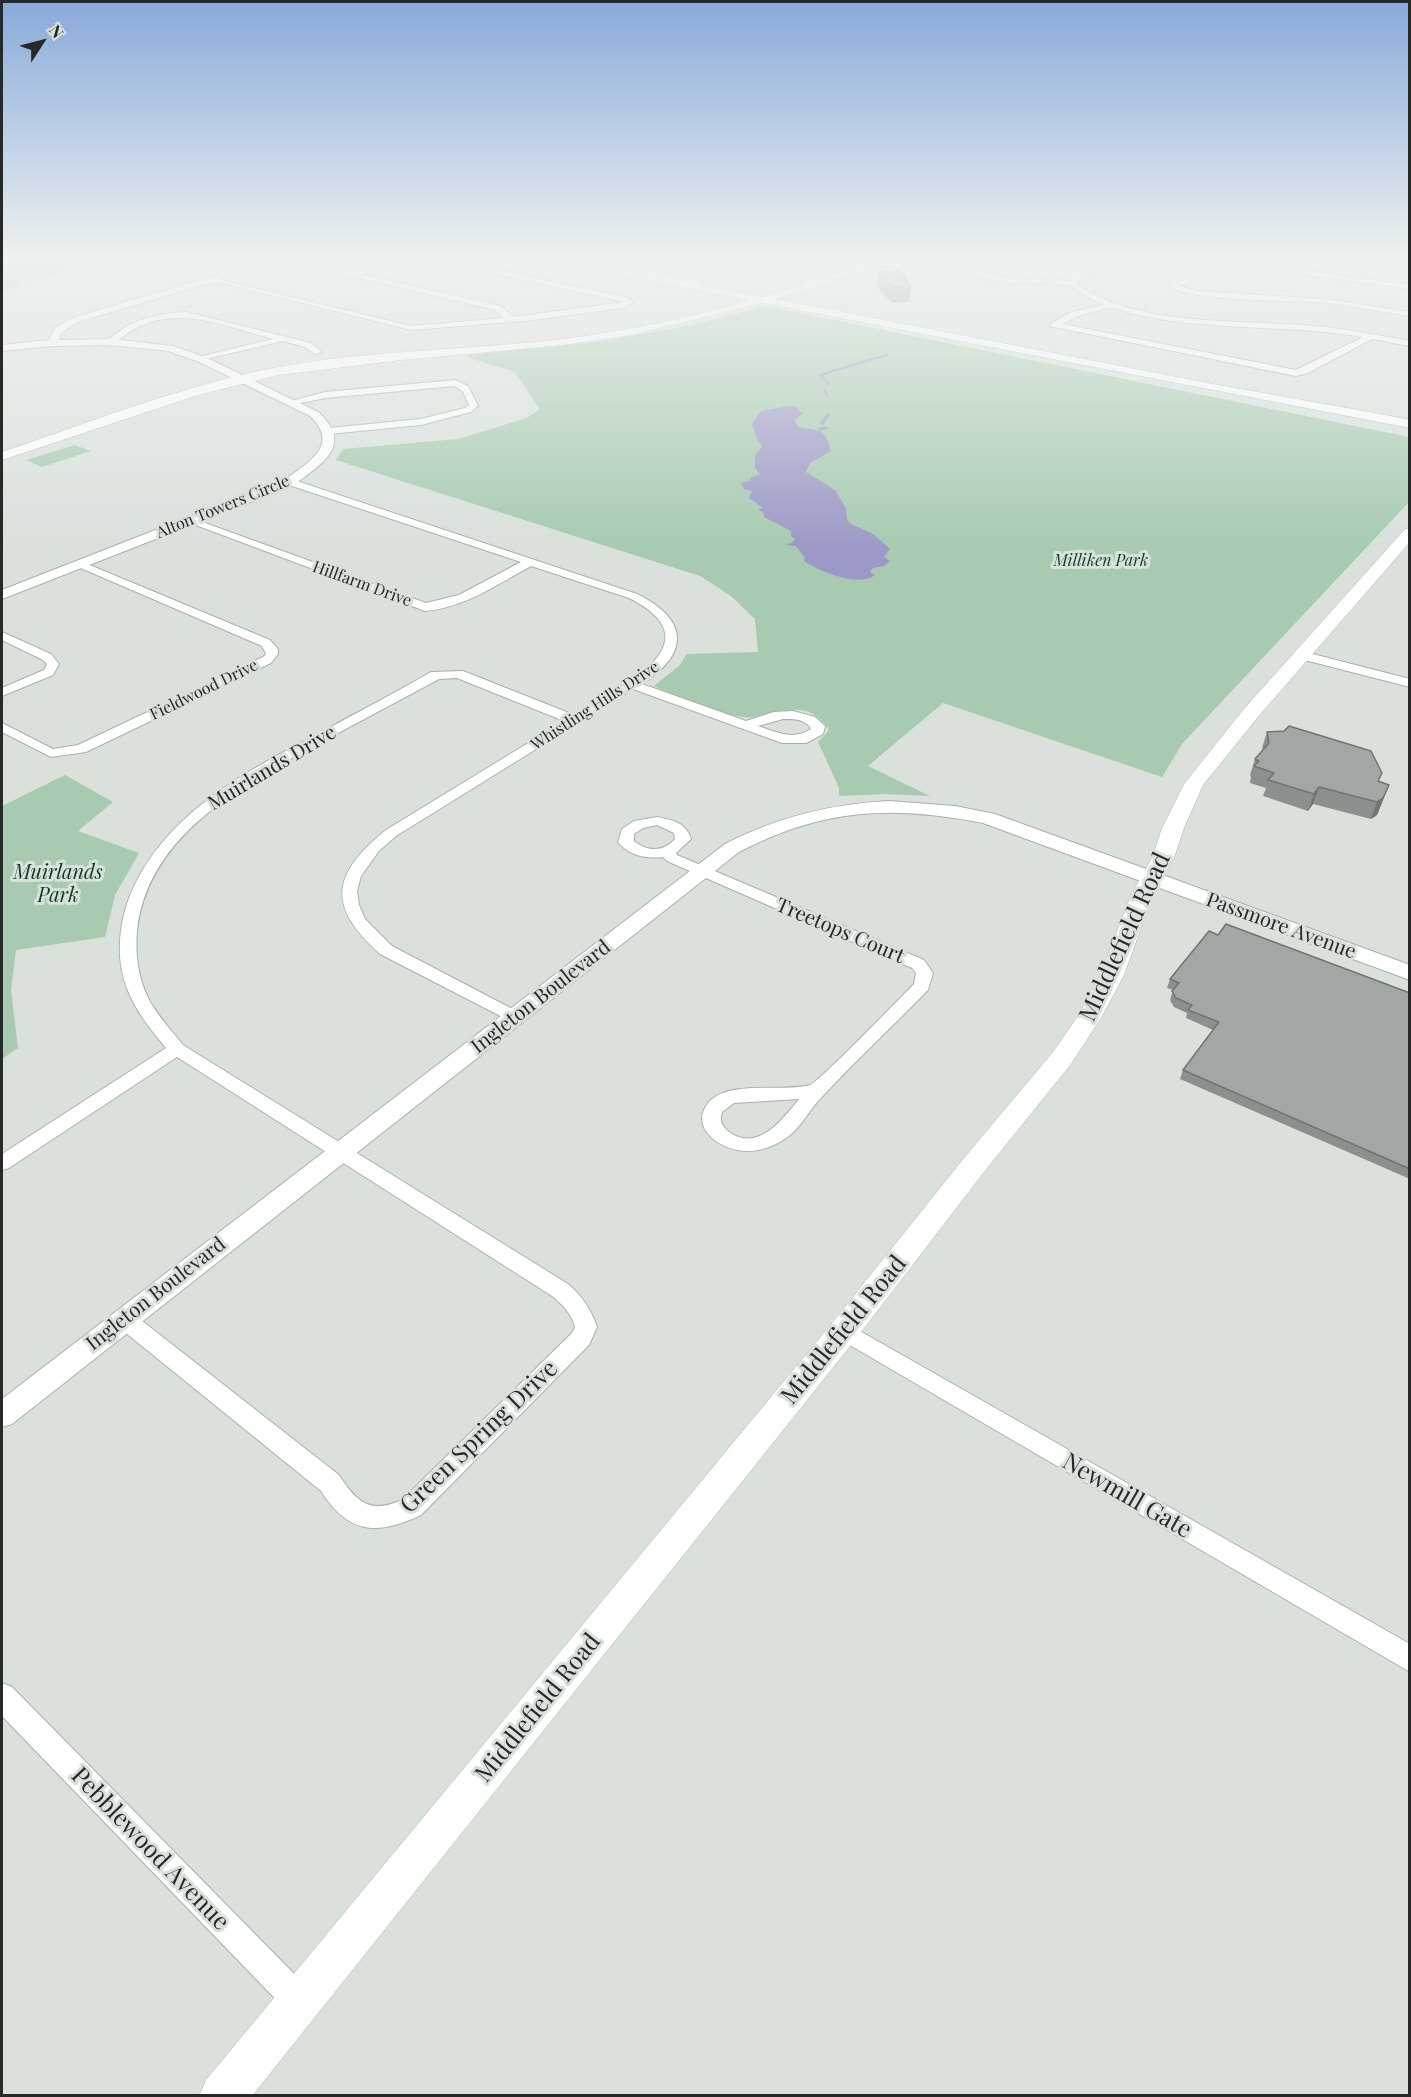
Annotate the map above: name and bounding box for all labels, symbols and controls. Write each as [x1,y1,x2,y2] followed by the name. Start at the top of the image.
[12,12,72,72] north arrow
[45,20,69,42] text: N
[154,472,292,542] street label: Alton Towers Circle
[1054,551,1148,571] park label: Milliken Park
[310,557,414,611] street label: Hillfarm Drive
[147,656,261,724] street label: Fieldwood Drive
[527,657,663,755] street label: Whistling Hills Drive
[204,720,340,816] street label: Muirlands Drive
[1073,848,1177,1026] street label: Middlefield Road
[13,861,103,908] park label: Muirlands Park
[1203,888,1359,964] street label: Passmore Avenue
[772,893,908,969] street label: Treetops Court
[467,935,615,1059] street label: Ingleton Boulevard
[82,1232,230,1356] street label: Ingleton Boulevard
[775,1250,913,1410] street label: Middlefield Road
[394,1354,564,1520] street label: Green Spring Drive
[1057,1447,1197,1545] street label: Newmill Gate
[469,1628,607,1788] street label: Middlefield Road
[65,1762,235,1936] street label: Pebblewood Avenue

